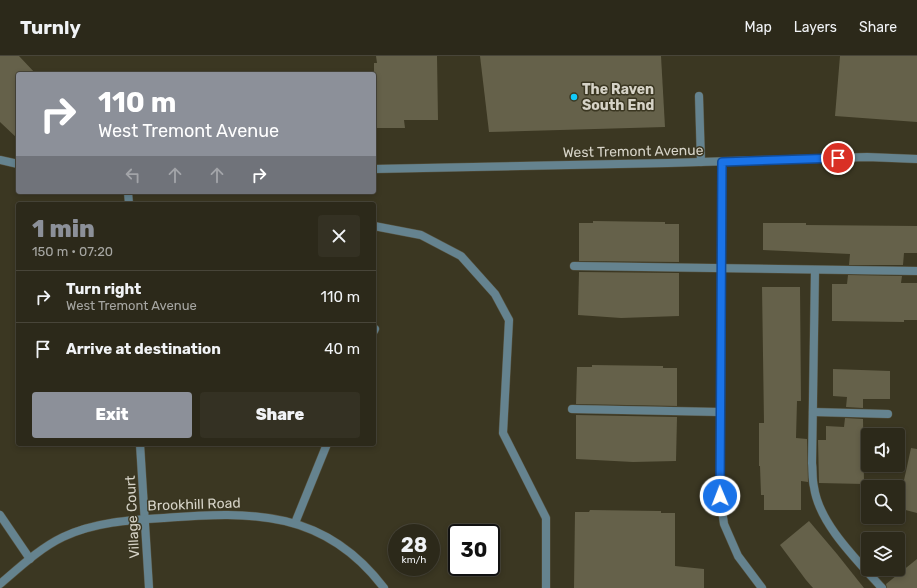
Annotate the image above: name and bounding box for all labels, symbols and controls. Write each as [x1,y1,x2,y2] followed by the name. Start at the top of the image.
[20,16,81,39] text: Turnly
[745,19,772,36] text: Map
[794,19,837,36] text: Layers
[859,19,897,36] text: Share
[582,81,654,114] place label: The Raven South End
[98,86,176,119] text: 110 m
[32,88,84,140] icon: right
[569,92,579,102] marker: The Raven South End
[98,120,279,142] text: West Tremont Avenue
[821,141,855,175] pin
[562,142,704,161] street label: West Tremont Avenue
[827,147,849,169] icon: arrive
[122,164,144,186] icon: left
[164,164,186,186] icon: ahead
[206,164,228,186] icon: ahead
[248,164,270,186] icon: right
[32,215,95,243] text: 1 min
[318,215,360,257] button: close
[32,244,113,259] text: 150 m · 07:20
[66,280,141,298] text: Turn right
[32,286,54,308] icon: right
[321,288,360,306] text: 110 m
[66,298,197,313] text: West Tremont Avenue
[32,338,54,360] icon: arrive
[66,340,221,358] text: Arrive at destination
[324,340,360,358] text: 40 m
[32,392,192,438] button: Exit
[200,392,360,438] button: Share
[861,428,905,576] map controls
[861,428,905,472] button: sound
[122,474,143,559] street label: Village Court
[699,475,741,517] position arrow
[861,480,905,524] button: search
[147,494,241,515] street label: Brookhill Road
[448,524,500,576] speed limit sign: 30
[861,532,905,576] button: layers
[401,533,427,557] text: 28
[402,554,426,566] text: km/h

